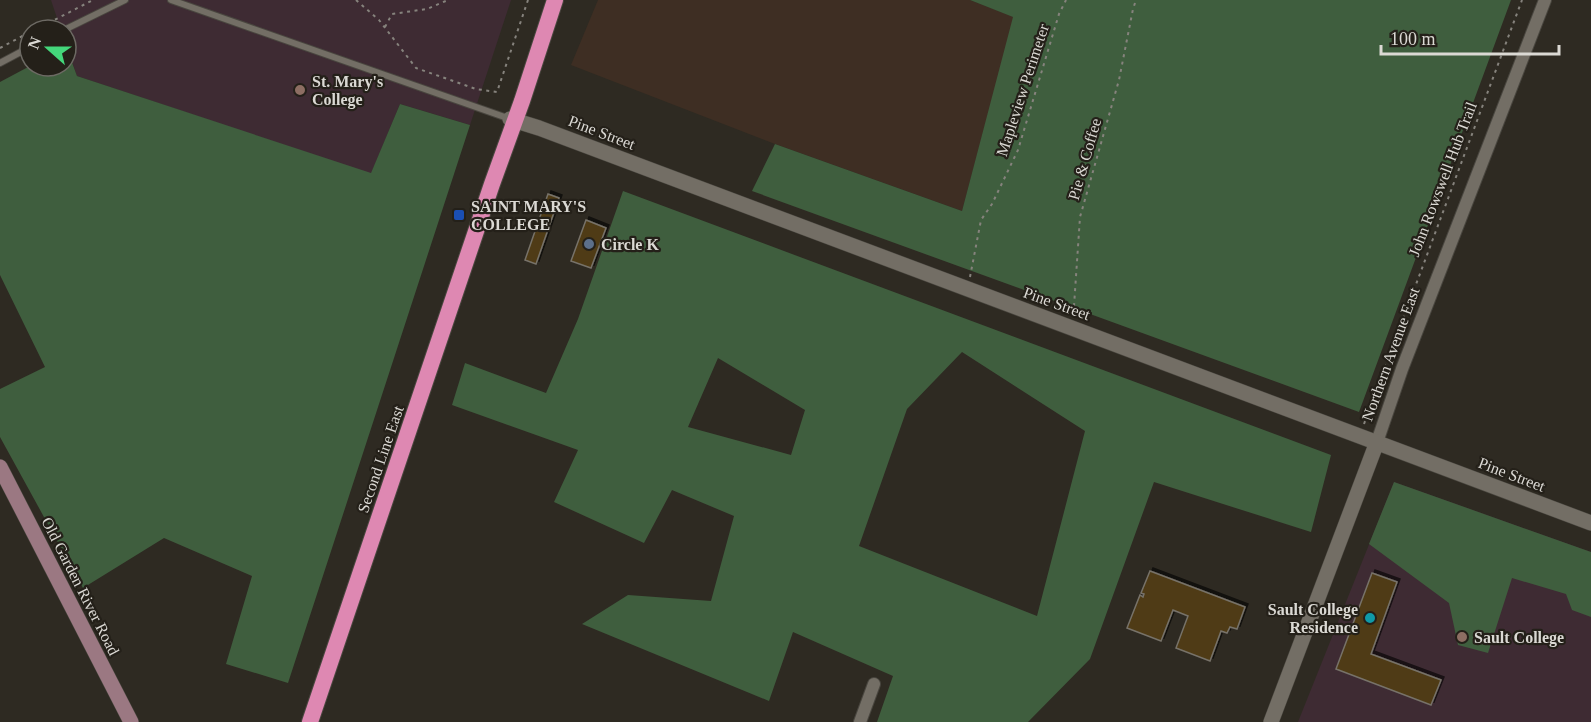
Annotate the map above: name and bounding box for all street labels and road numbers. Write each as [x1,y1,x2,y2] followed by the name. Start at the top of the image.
[993,21,1053,159] street label: Mapleview Perimeter
[1405,99,1480,259] street label: John Rowswell Hub Trail
[566,112,638,153] street label: Pine Street
[1065,116,1104,202] street label: Pie & Coffee
[1021,284,1093,324] street label: Pine Street
[1358,285,1423,423] street label: Northern Avenue East
[354,403,407,515] street label: Second Line East
[1476,454,1548,495] street label: Pine Street
[38,514,123,658] street label: Old Garden River Road

